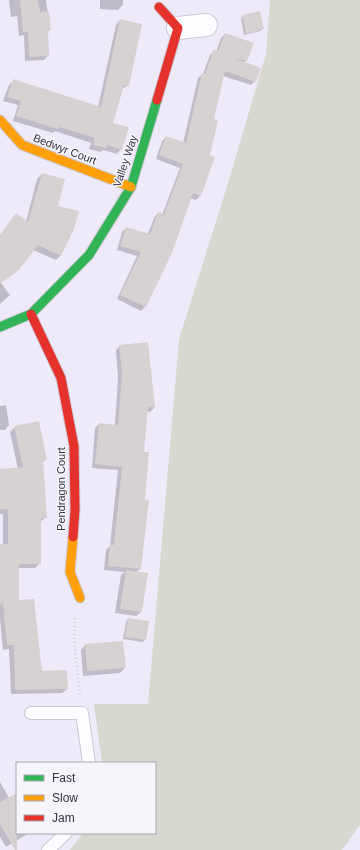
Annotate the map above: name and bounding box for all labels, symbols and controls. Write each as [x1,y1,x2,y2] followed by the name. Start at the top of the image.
[32,131,98,167] street label: Bedwyr Court
[111,133,140,188] street label: Valley Way
[55,447,67,531] street label: Pendragon Court
[16,762,156,834] legend
[52,771,76,785] text: Fast
[52,791,78,805] text: Slow
[52,811,75,825] text: Jam

